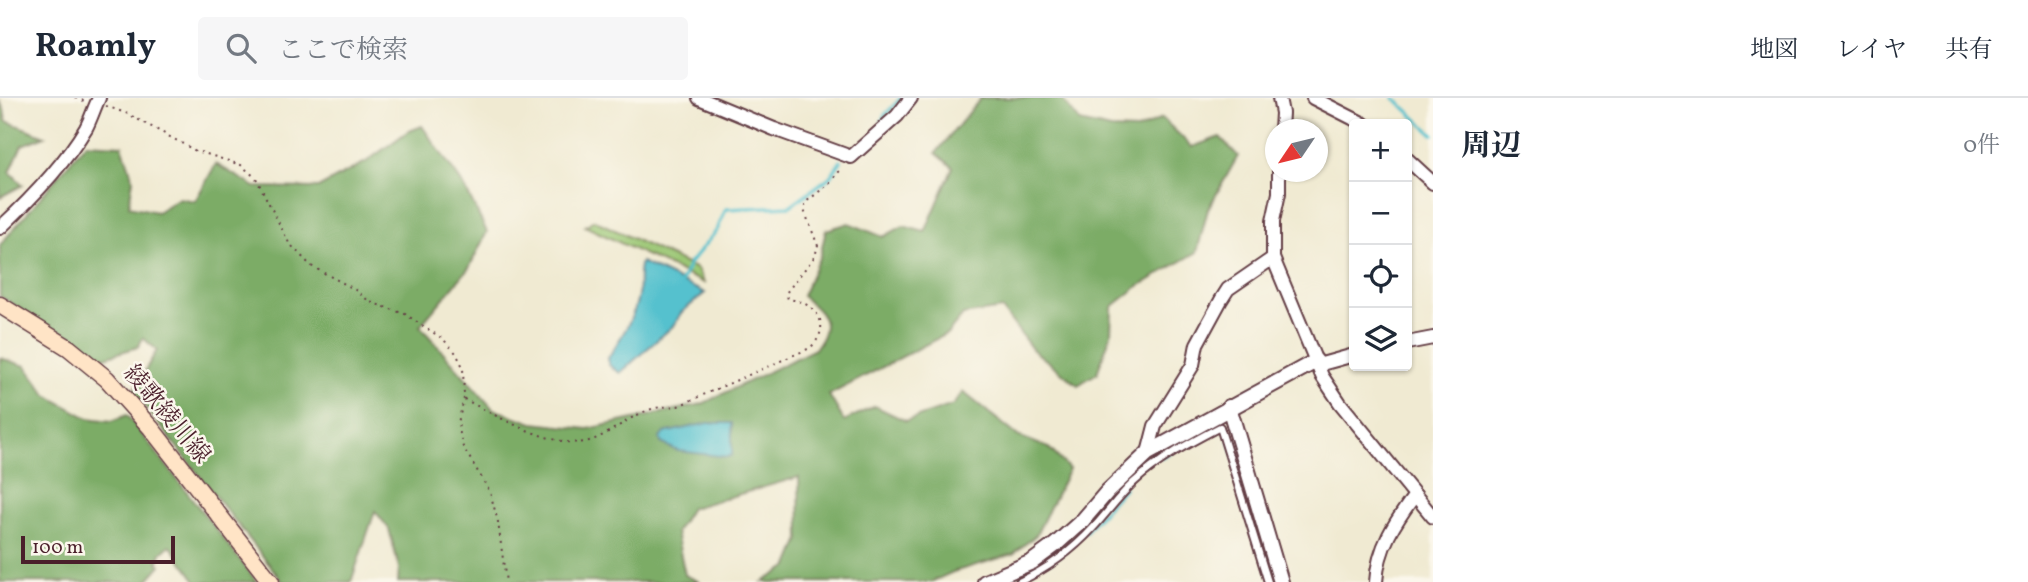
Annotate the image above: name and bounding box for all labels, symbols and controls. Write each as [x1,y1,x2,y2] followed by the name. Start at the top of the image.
[198,17,688,80] search box
[35,25,156,71] text: Roamly
[222,29,260,67] icon: search
[278,33,408,69] text: ここで検索
[1750,34,1798,68] text: 地図
[1836,34,1907,68] text: レイヤ
[1945,34,1993,68] text: 共有
[1265,119,1328,182] north arrow
[1349,119,1412,371] map controls
[1349,119,1412,182] button: +
[1461,126,1521,168] text: 周辺
[1963,130,2000,162] text: 0件
[1349,182,1412,245] button: −
[1349,245,1412,308] button: locate
[1349,308,1412,371] button: layers
[114,358,218,472] street label: 綾歌綾川線
[21,533,175,565] scale bar
[32,535,83,561] text: 100 m

